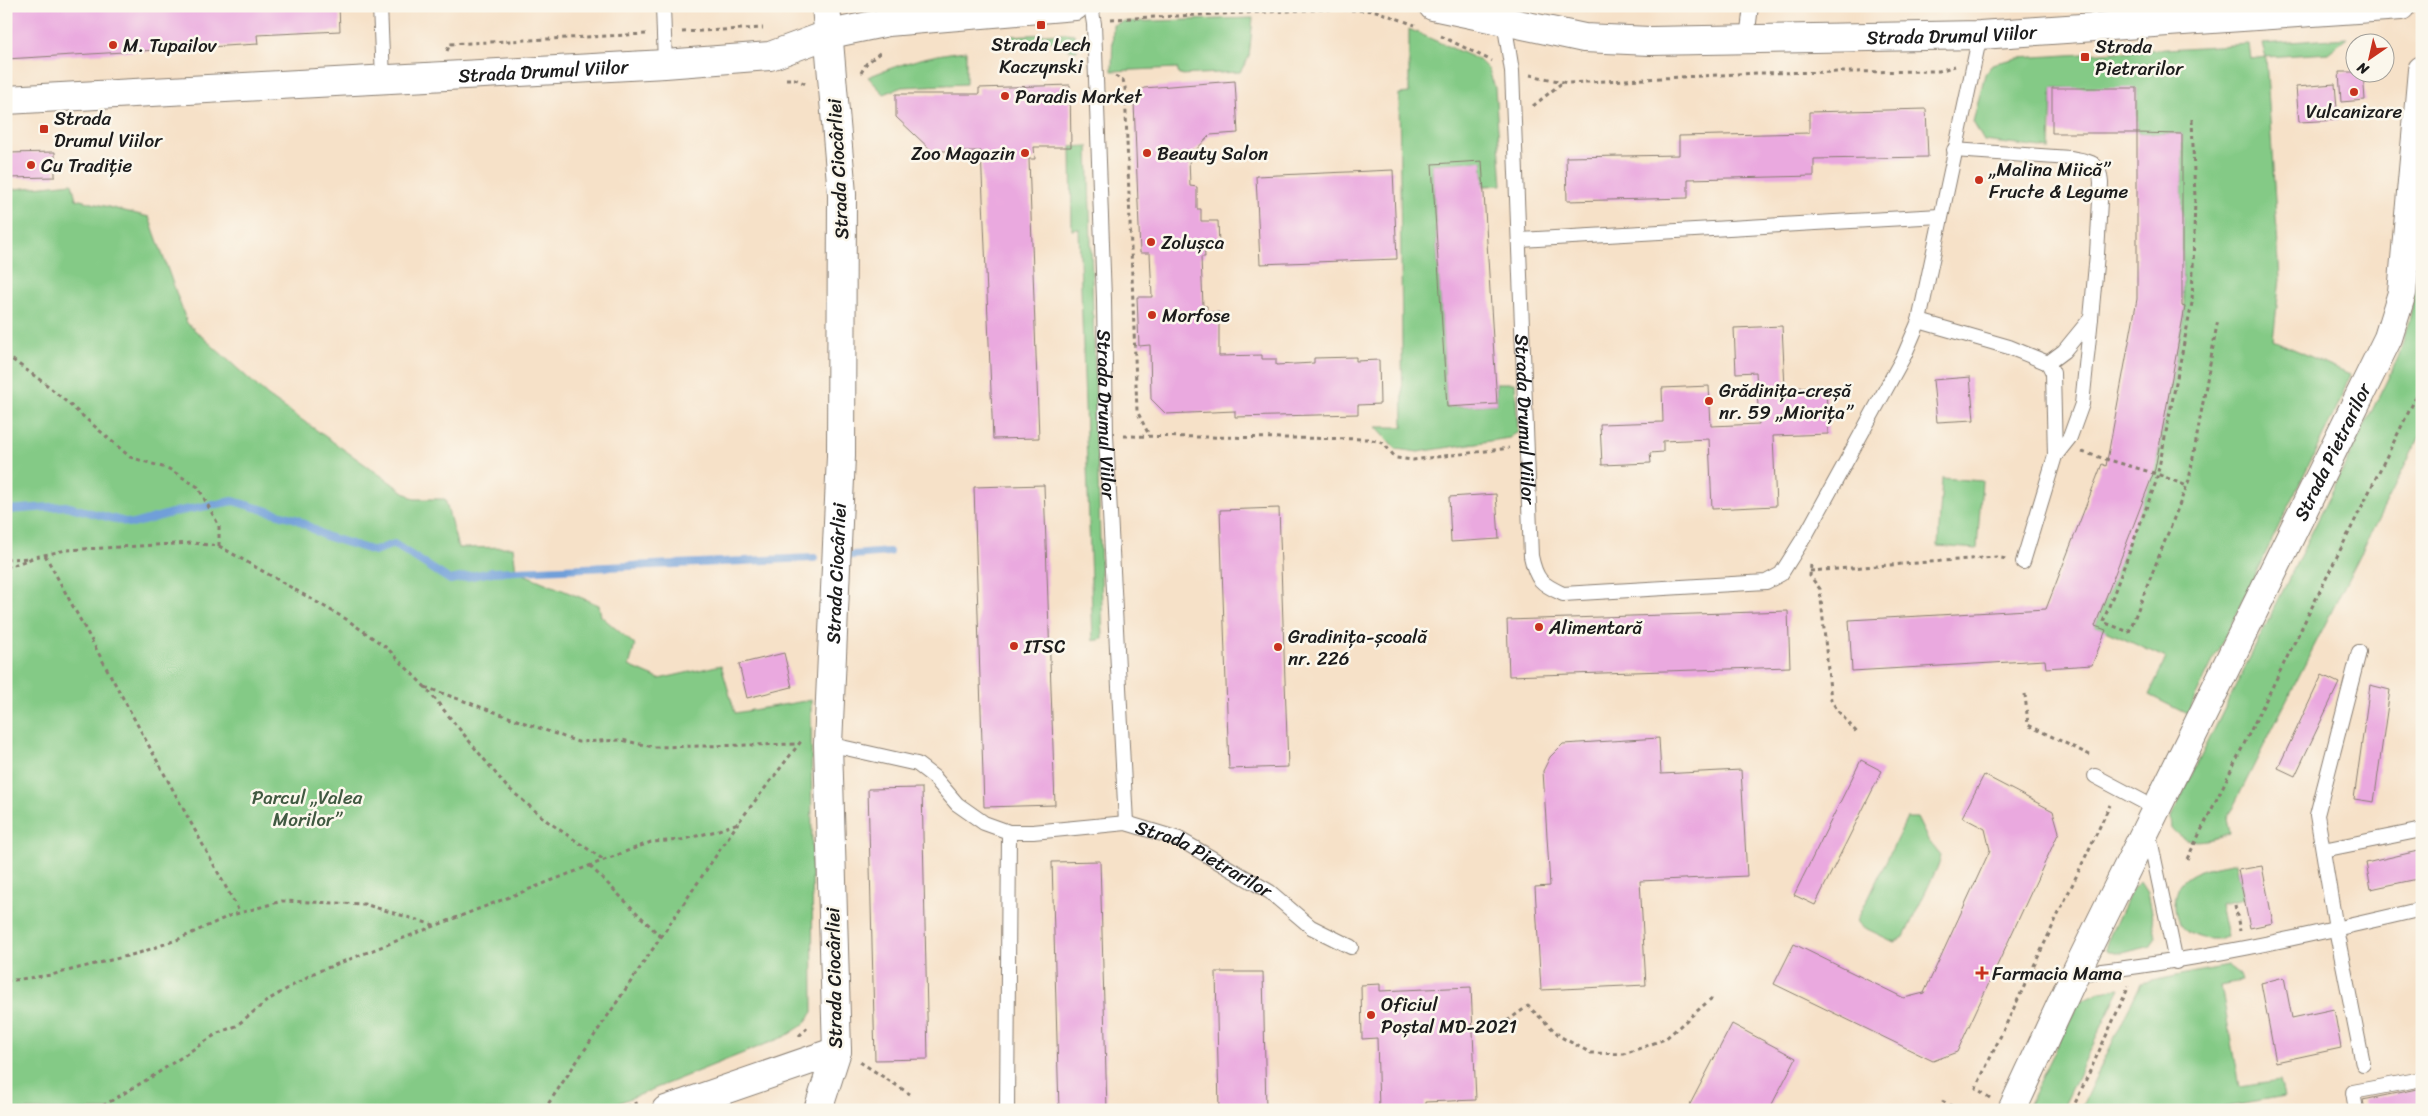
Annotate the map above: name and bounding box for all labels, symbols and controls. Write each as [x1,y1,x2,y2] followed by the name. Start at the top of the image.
[1866,15,2039,54] street label: Strada Drumul Viilor
[1035,19,1047,31] marker: Strada Lech Kaczynski
[991,28,1091,83] place label: Strada Lech Kaczynski
[123,29,218,62] place label: M. Tupailov
[2095,30,2184,85] place label: Strada Pietrarilor
[2346,32,2396,82] north arrow
[107,39,119,51] marker: M. Tupailov
[457,49,630,92] street label: Strada Drumul Viilor
[2079,51,2091,63] marker: Strada Pietrarilor
[2352,55,2375,82] text: N
[1015,80,1143,113] place label: Paradis Market
[2348,86,2360,98] marker: Vulcanizare
[999,90,1011,102] marker: Paradis Market
[2306,95,2402,128] place label: Vulcanizare
[818,97,858,240] street label: Strada Ciocârliei
[54,102,163,157] place label: Strada Drumul Viilor
[38,123,50,135] marker: Strada Drumul Viilor
[911,137,1015,170] place label: Zoo Magazin
[1157,137,1268,170] place label: Beauty Salon
[1019,147,1031,159] marker: Zoo Magazin
[1141,147,1153,159] marker: Beauty Salon
[41,149,132,182] place label: Cu Tradiție
[1988,153,2128,208] place label: „Malina Miică” Fructe & Legume
[25,159,37,171] marker: Cu Tradiție
[1973,174,1985,186] marker: „Malina Miică” Fructe & Legume
[1161,226,1225,259] place label: Zolușca
[1145,236,1157,248] marker: Zolușca
[1162,299,1230,332] place label: Morfose
[1146,309,1158,321] marker: Morfose
[1088,329,1126,502] street label: Strada Drumul Viilor
[1506,333,1546,506] street label: Strada Drumul Viilor
[1719,374,1855,429] place label: Grădinița-creșă nr. 59 „Miorița”
[2284,376,2381,526] street label: Strada Pietrarilor
[1703,395,1715,407] marker: Grădinița-creșă nr. 59 „Miorița”
[816,501,855,644] street label: Strada Ciocârliei
[1548,611,1643,644] place label: Alimentară
[1288,620,1428,675] place label: Gradinița-școală nr. 226
[1533,621,1545,633] marker: Alimentară
[1023,630,1066,663] place label: ITSC
[1008,640,1020,652] marker: ITSC
[1272,641,1284,653] marker: Gradinița-școală nr. 226
[252,781,363,836] park label: Parcul „Valea Morilor”
[1132,810,1280,907] street label: Strada Pietrarilor
[816,907,852,1049] street label: Strada Ciocârliei
[1992,957,2123,990] place label: Farmacia Mama
[1976,967,1988,979] marker: Farmacia Mama
[1381,988,1517,1043] place label: Oficiul Poștal MD-2021
[1365,1009,1377,1021] marker: Oficiul Poștal MD-2021

